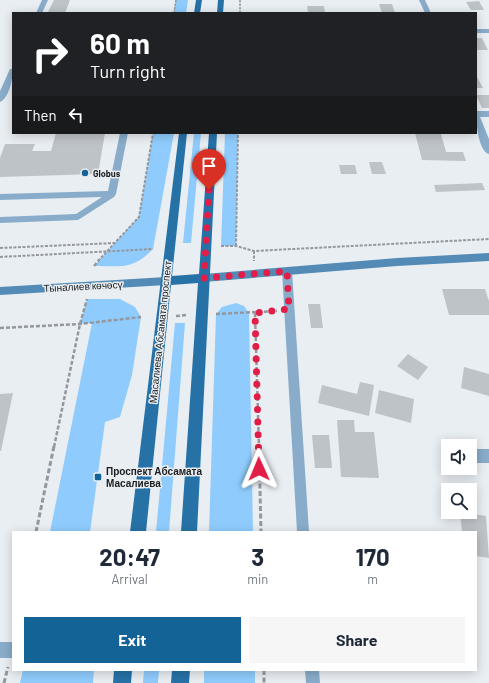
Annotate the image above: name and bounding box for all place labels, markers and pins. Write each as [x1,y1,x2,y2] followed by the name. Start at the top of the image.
[192,149,226,190] pin
[80,168,90,178] marker: Globus
[93,168,121,179] place label: Globus
[106,465,202,489] place label: Проспект Абсамата Масалиева
[93,472,103,482] marker: Проспект Абсамата Масалиева

